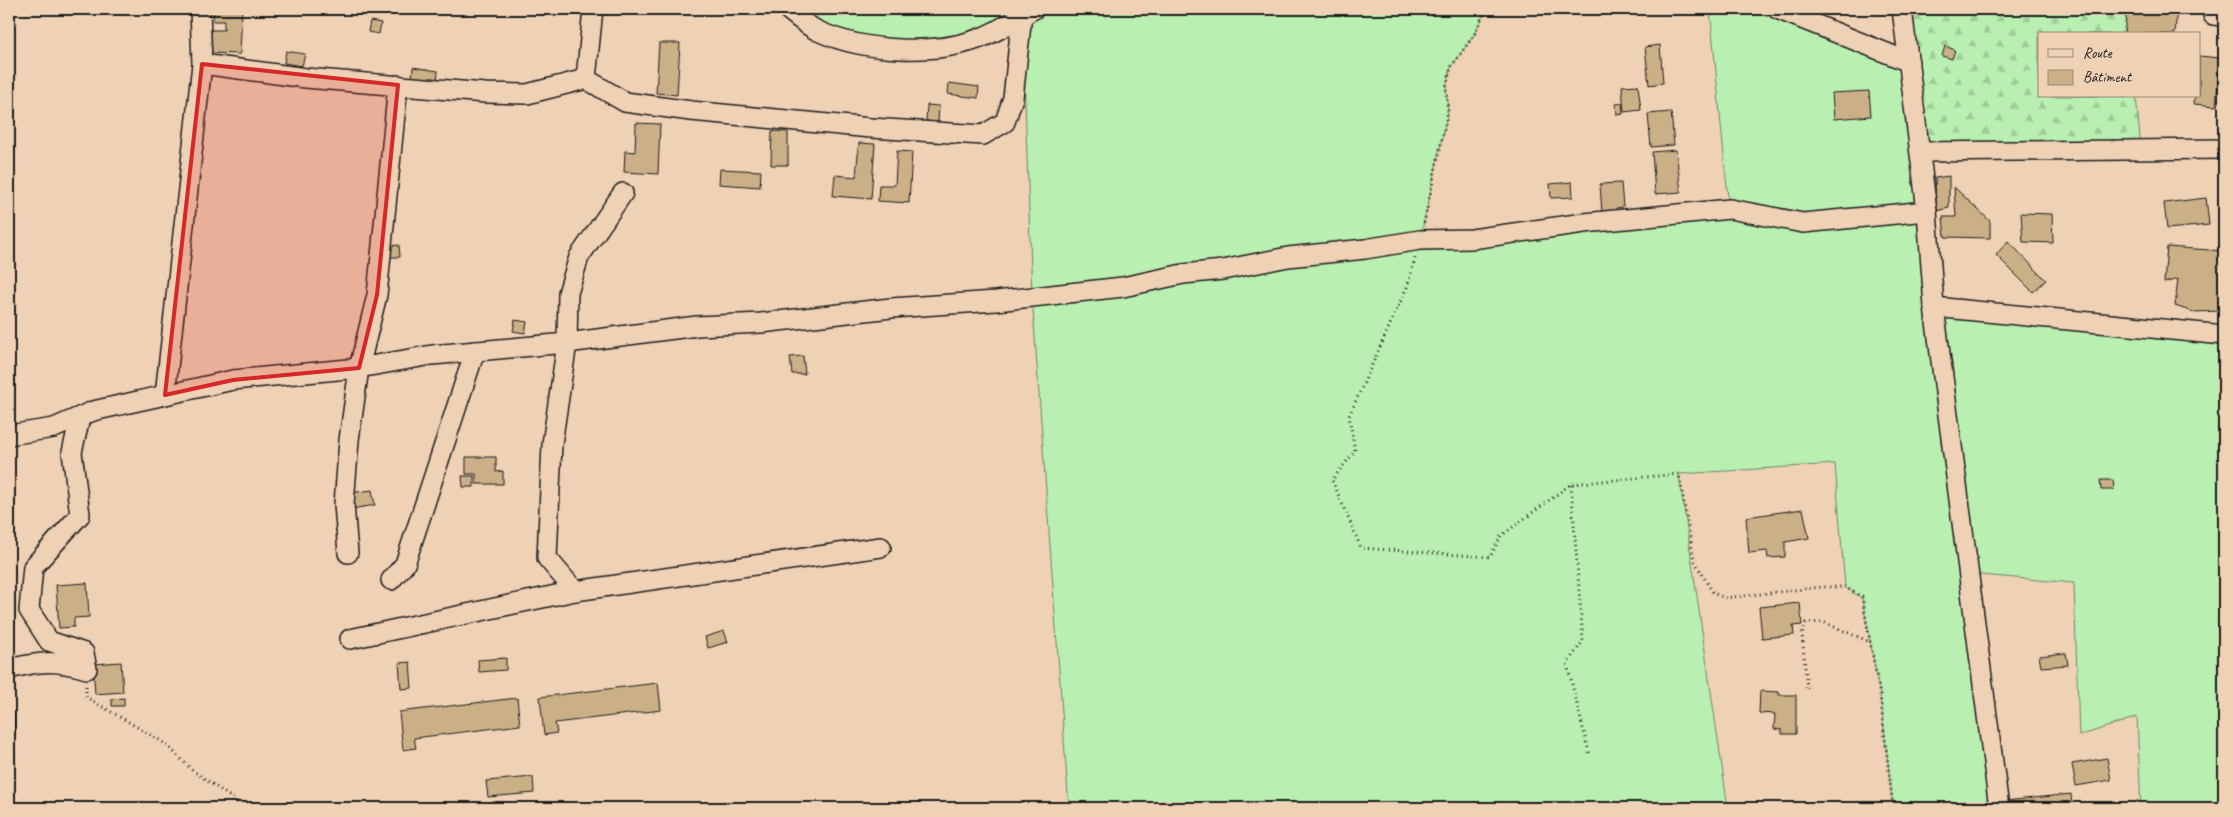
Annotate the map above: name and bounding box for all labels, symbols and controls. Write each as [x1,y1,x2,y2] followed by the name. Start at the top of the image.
[2038,32,2200,98] legend
[2083,44,2113,63] text: Route
[2083,68,2133,87] text: Bâtiment

